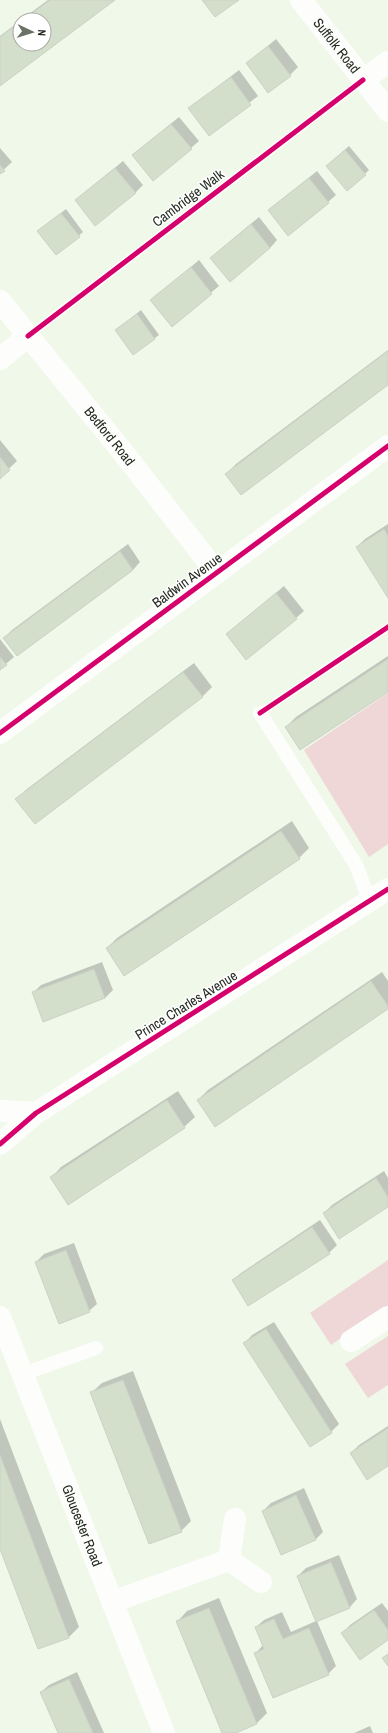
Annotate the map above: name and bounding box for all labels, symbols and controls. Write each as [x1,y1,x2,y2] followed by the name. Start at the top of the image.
[12,12,52,52] north arrow
[309,14,364,77] street label: Suffolk Road
[35,29,49,36] text: N
[149,165,228,231] street label: Cambridge Walk
[80,403,139,469] street label: Bedford Road
[148,549,226,611] street label: Baldwin Avenue
[132,966,240,1044] street label: Prince Charles Avenue
[58,1482,106,1569] street label: Gloucester Road

